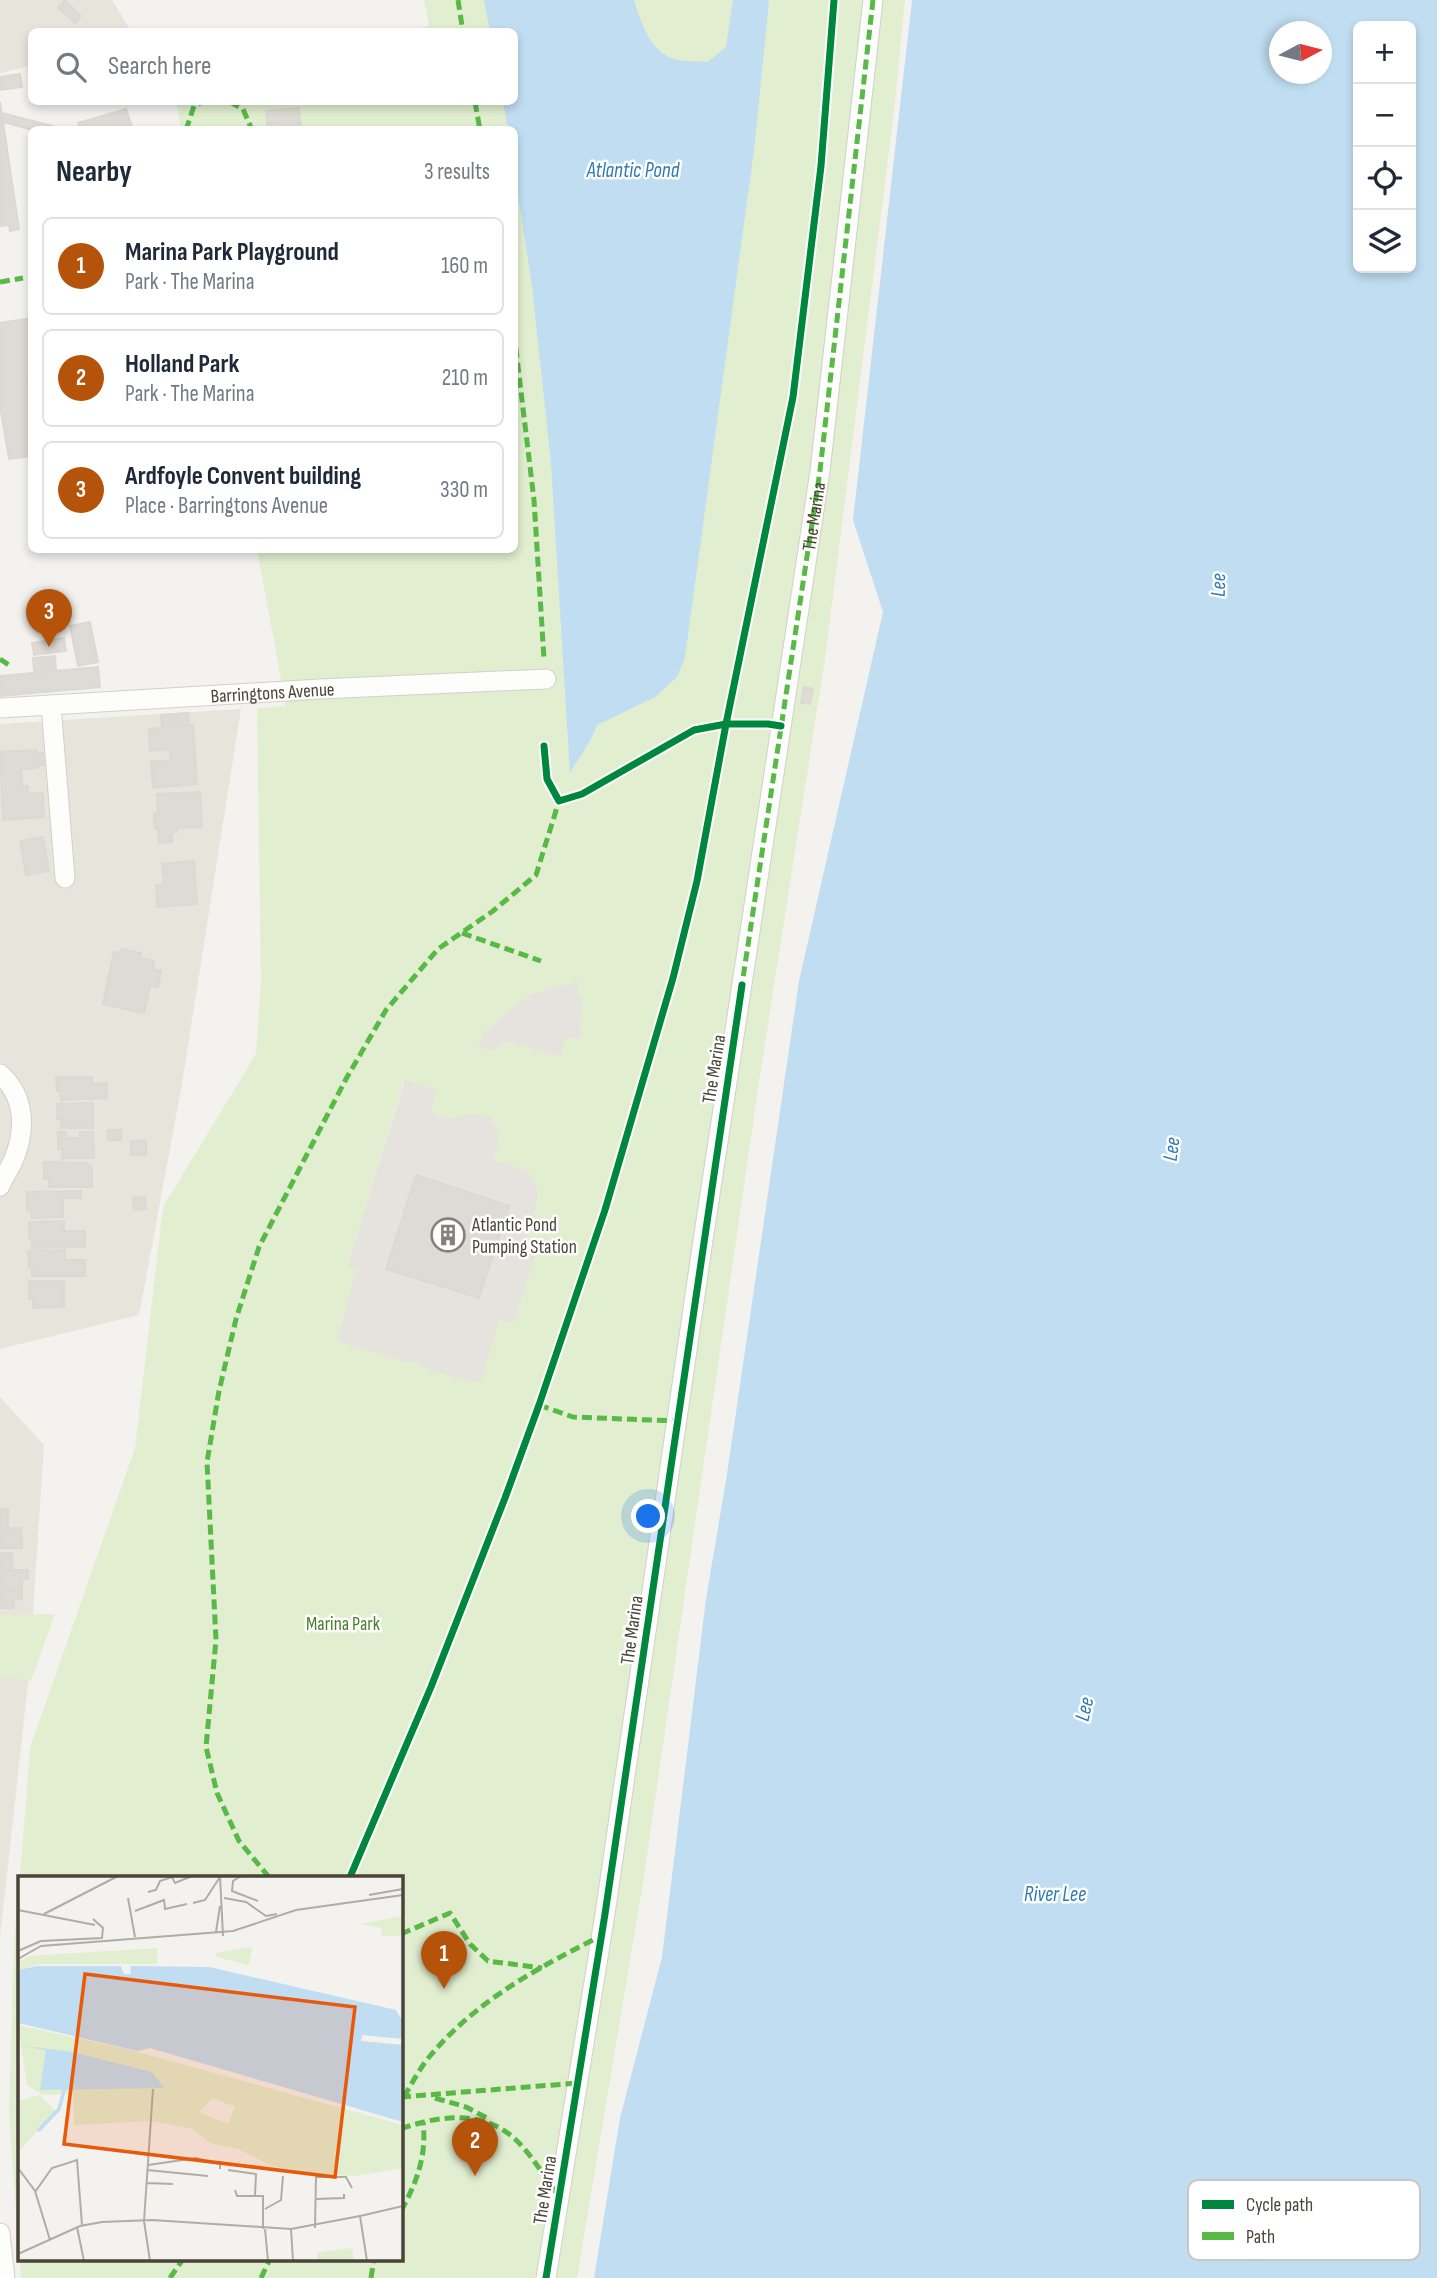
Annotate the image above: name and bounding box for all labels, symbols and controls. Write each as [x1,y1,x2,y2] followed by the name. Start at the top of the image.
[1269,21,1332,84] north arrow
[1353,21,1416,273] map controls
[1353,21,1416,84] button: +
[28,28,518,105] search box
[52,48,90,86] icon: search
[108,51,211,82] text: Search here
[1353,84,1416,147] button: −
[1353,147,1416,210] button: locate
[56,154,132,190] text: Nearby
[424,158,490,186] text: 3 results
[586,158,681,183] water label: Atlantic Pond
[1353,210,1416,273] button: layers
[125,237,339,268] text: Marina Park Playground
[76,252,86,280] text: 1
[441,252,488,280] text: 160 m
[125,268,255,296] text: Park · The Marina
[125,349,239,380] text: Holland Park
[76,364,86,392] text: 2
[442,364,488,392] text: 210 m
[125,380,255,408] text: Park · The Marina
[125,461,361,492] text: Ardfoyle Convent building
[76,476,86,504] text: 3
[440,476,488,504] text: 330 m
[798,481,831,553] street label: The Marina
[125,492,328,520] text: Place · Barringtons Avenue
[1206,573,1231,597] water label: Lee
[26,589,72,647] pin: 3
[210,678,335,708] street label: Barringtons Avenue
[698,1033,731,1105] street label: The Marina
[1158,1136,1185,1162] water label: Lee
[471,1214,577,1259] place label: Atlantic Pond Pumping Station
[429,1216,467,1254] building icon: Atlantic Pond Pumping Station
[631,1499,665,1533] your location
[616,1594,649,1666] street label: The Marina
[306,1613,381,1636] park label: Marina Park
[1070,1695,1099,1724] water label: Lee
[18,1876,402,2260] inset map
[1024,1882,1086,1907] water label: River Lee
[421,1931,467,1989] pin: 1
[452,2118,498,2176] pin: 2
[529,2154,562,2226] street label: The Marina
[1188,2180,1420,2260] legend
[1246,2194,1313,2217] text: Cycle path
[1246,2226,1275,2249] text: Path

